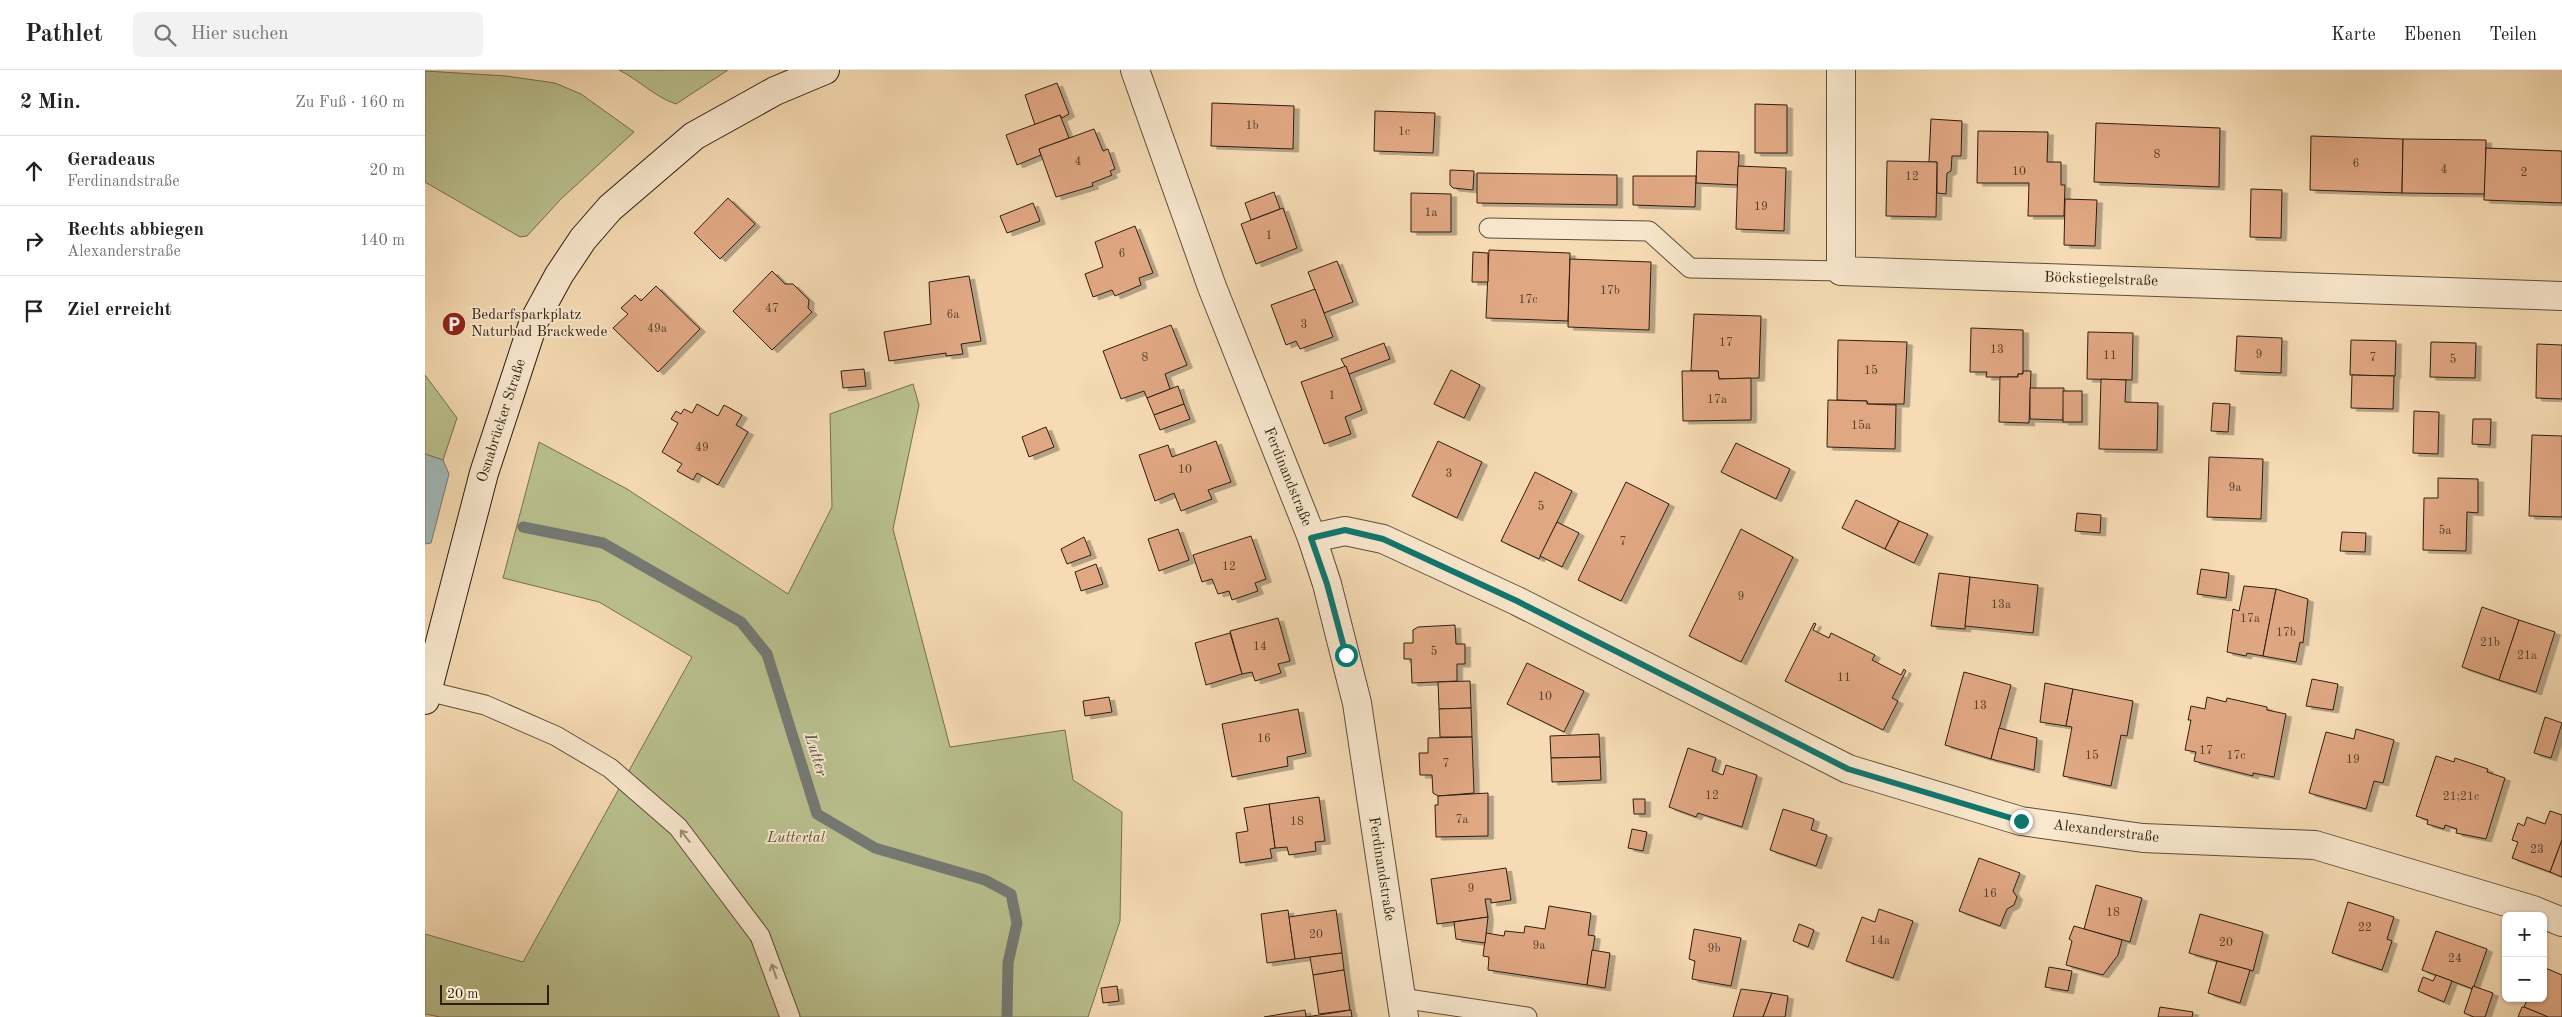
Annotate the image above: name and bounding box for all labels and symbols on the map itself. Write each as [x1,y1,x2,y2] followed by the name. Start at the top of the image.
[1245,120,1259,132] house number: 1b
[1398,126,1410,138] house number: 1c
[2154,149,2161,161] house number: 8
[1075,156,1082,168] house number: 4
[2353,158,2360,170] house number: 6
[2441,164,2448,176] house number: 4
[2012,166,2026,178] house number: 10
[2521,167,2527,179] house number: 2
[1905,171,1919,183] house number: 12
[1754,201,1768,213] house number: 19
[1425,207,1438,219] house number: 1a
[1266,230,1272,242] house number: 1
[1119,248,1126,260] house number: 6
[2044,271,2158,289] street label: Böckstiegelstraße
[1600,285,1620,297] house number: 17b
[1518,294,1538,306] house number: 17c
[765,303,779,315] house number: 47
[471,308,607,340] place label: Bedarfsparkplatz Naturbad Brackwede
[947,309,960,321] house number: 6a
[441,311,467,337] parking icon: Bedarfsparkplatz Naturbad Brackwede
[1301,319,1307,331] house number: 3
[647,323,667,335] house number: 49a
[1719,337,1733,349] house number: 17
[1990,344,2004,356] house number: 13
[2256,349,2262,361] house number: 9
[2103,350,2117,362] house number: 11
[1142,352,1149,364] house number: 8
[2370,352,2376,364] house number: 7
[2450,353,2457,366] house number: 5
[475,357,529,485] street label: Osnabrücker Straße
[1864,364,1878,377] house number: 15
[1329,390,1335,402] house number: 1
[1707,394,1727,406] house number: 17a
[1851,419,1871,432] house number: 15a
[1260,425,1314,529] street label: Ferdinandstraße
[695,442,709,454] house number: 49
[1178,464,1192,476] house number: 10
[1446,468,1452,480] house number: 3
[2229,482,2242,494] house number: 9a
[1538,500,1545,513] house number: 5
[2439,524,2452,537] house number: 5a
[1620,536,1626,548] house number: 7
[1222,561,1236,573] house number: 12
[1738,591,1744,603] house number: 9
[1991,599,2011,611] house number: 13a
[2240,613,2260,625] house number: 17a
[2276,627,2296,639] house number: 17b
[2480,637,2500,649] house number: 21b
[1253,641,1267,653] house number: 14
[1335,644,1358,667] route start
[1431,645,1438,658] house number: 5
[2517,650,2537,662] house number: 21a
[1837,672,1851,684] house number: 11
[1538,691,1552,703] house number: 10
[1973,700,1987,712] house number: 13
[801,731,829,779] water label: Lutter
[1257,733,1271,745] house number: 16
[2199,745,2213,757] house number: 17
[2085,749,2099,762] house number: 15
[2226,750,2246,762] house number: 17c
[2346,754,2360,766] house number: 19
[1443,758,1449,770] house number: 7
[1705,790,1719,802] house number: 12
[2443,791,2479,803] house number: 21;21c
[2010,810,2033,833] route end
[1456,814,1469,826] house number: 7a
[1290,816,1304,828] house number: 18
[1365,816,1397,922] street label: Ferdinandstraße
[2052,818,2160,846] street label: Alexanderstraße
[680,829,690,843] one-way arrow
[766,831,826,846] park label: Luttertal
[2530,844,2544,856] house number: 23
[1468,883,1474,895] house number: 9
[1983,888,1997,900] house number: 16
[2106,907,2120,919] house number: 18
[2358,922,2372,934] house number: 22
[1309,929,1323,941] house number: 20
[1870,935,1890,947] house number: 14a
[2219,937,2233,949] house number: 20
[1533,940,1546,952] house number: 9a
[1707,943,1721,955] house number: 9b
[2448,953,2462,965] house number: 24
[769,964,778,979] one-way arrow
[440,982,549,1005] scale bar

